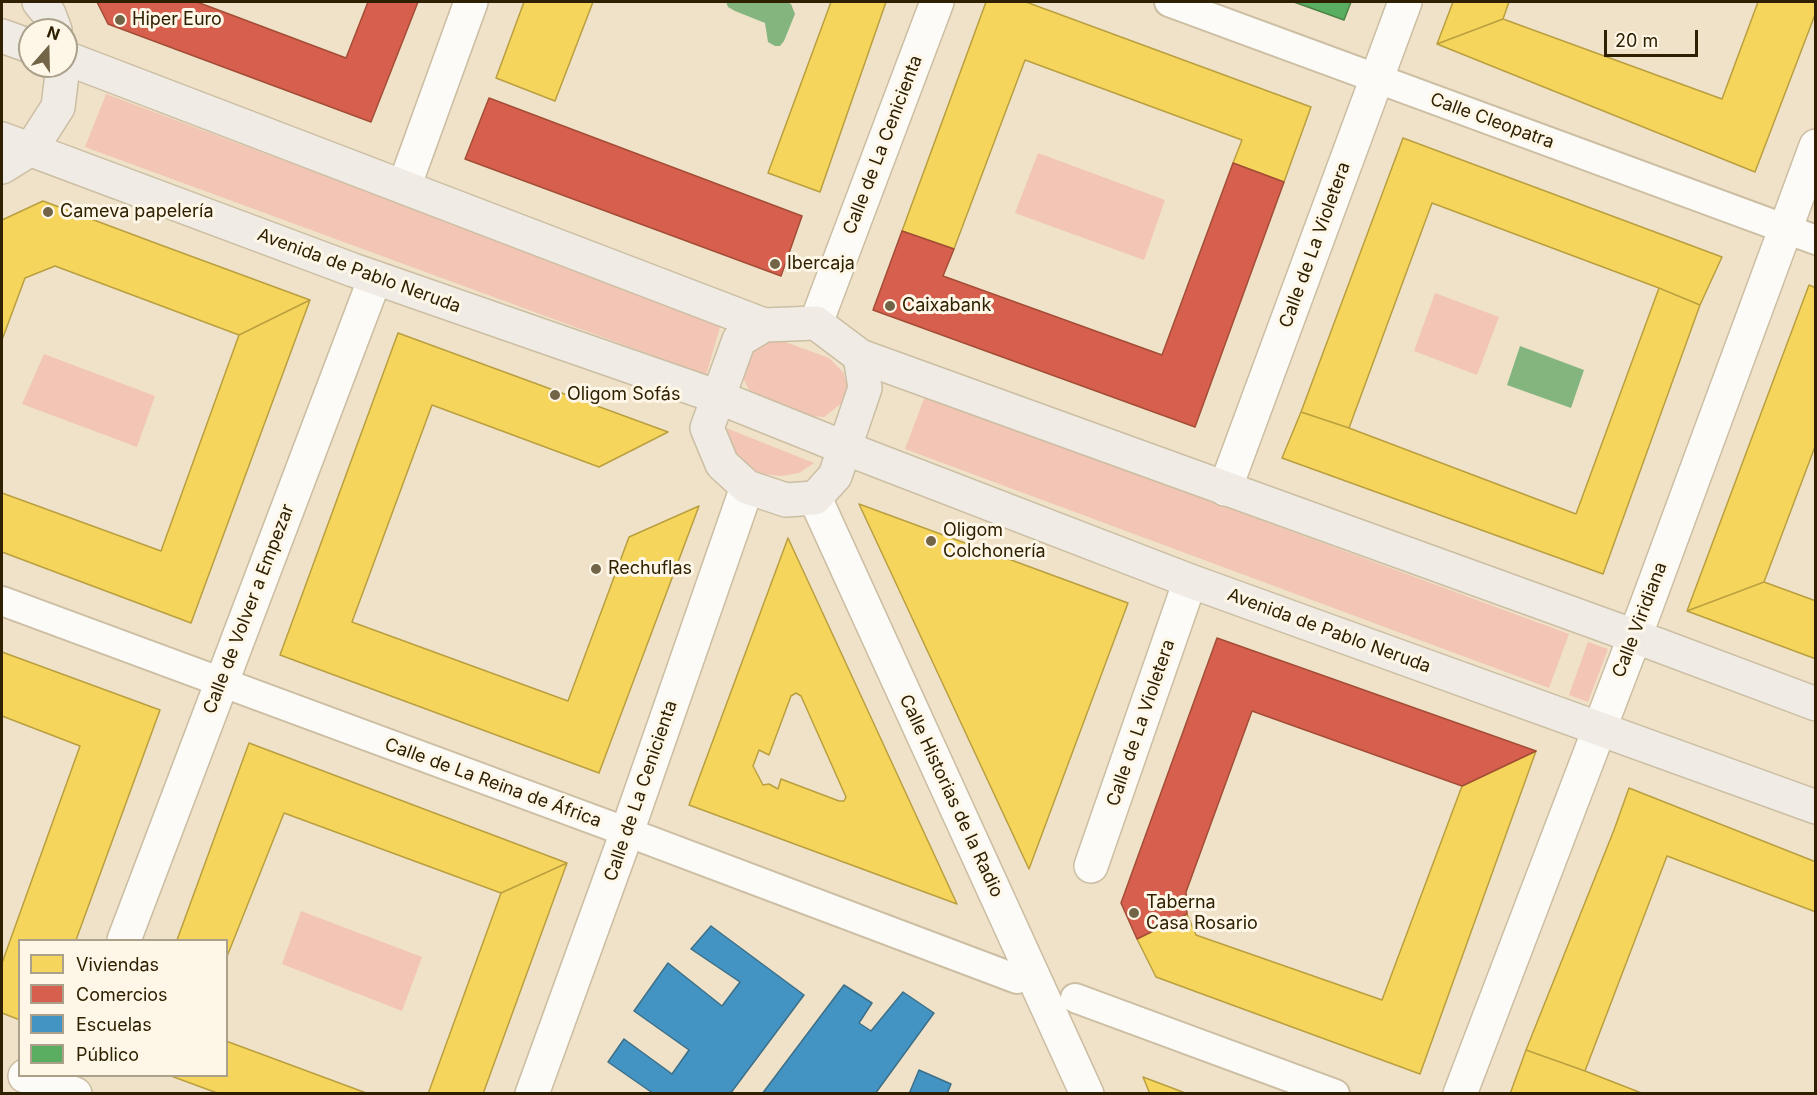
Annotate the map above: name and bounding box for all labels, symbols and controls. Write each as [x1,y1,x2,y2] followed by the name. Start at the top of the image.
[132,9,222,31] place label: Hiper Euro
[113,13,127,27] marker: Hiper Euro
[18,18,78,78] north arrow
[1607,18,1702,56] scale bar
[44,21,63,44] text: N
[1615,30,1658,51] text: 20 m
[839,52,927,238] street label: Calle de La Cenicienta
[1427,89,1557,153] street label: Calle Cleopatra
[1275,159,1355,331] street label: Calle de La Violetera
[60,201,214,223] place label: Cameva papelería
[41,205,55,219] marker: Cameva papelería
[254,224,464,318] street label: Avenida de Pablo Neruda
[787,253,855,275] place label: Ibercaja
[768,257,782,271] marker: Ibercaja
[902,295,991,317] place label: Caixabank
[883,299,897,313] marker: Caixabank
[567,384,680,406] place label: Oligom Sofás
[548,388,562,402] marker: Oligom Sofás
[199,501,299,717] street label: Calle de Volver a Empezar
[943,520,1046,562] place label: Oligom Colchonería
[924,534,938,548] marker: Oligom Colchonería
[608,558,692,580] place label: Rechuflas
[1608,559,1672,681] street label: Calle Viridiana
[589,562,603,576] marker: Rechuflas
[1224,584,1434,678] street label: Avenida de Pablo Neruda
[1102,637,1180,809] street label: Calle de La Violetera
[894,691,1008,901] street label: Calle Historias de la Radio
[600,698,682,884] street label: Calle de La Cenicienta
[382,734,604,832] street label: Calle de La Reina de África
[1146,892,1258,934] place label: Taberna Casa Rosario
[1127,906,1141,920] marker: Taberna Casa Rosario
[18,939,228,1077] legend
[76,954,159,975] text: Viviendas
[76,984,168,1005] text: Comercios
[76,1014,152,1035] text: Escuelas
[76,1044,139,1065] text: Público

